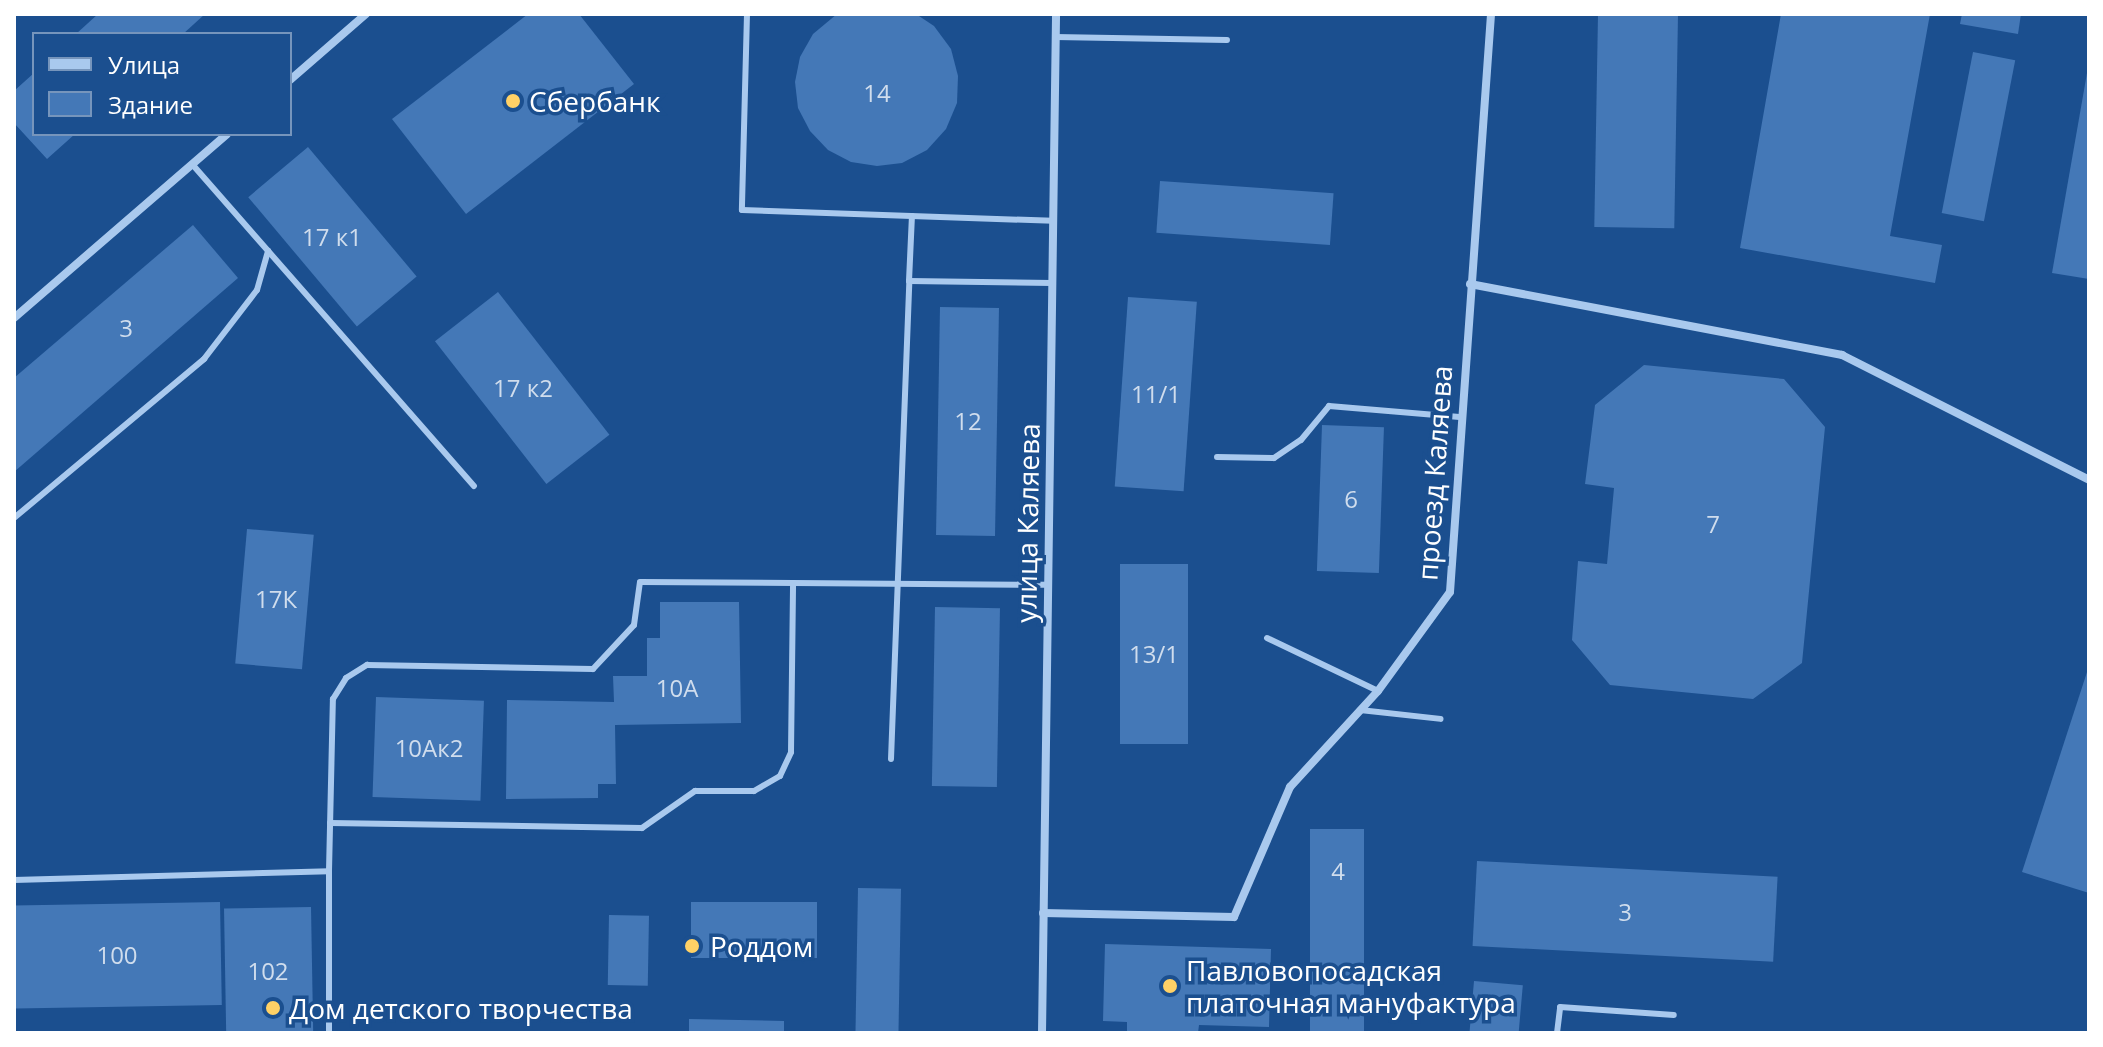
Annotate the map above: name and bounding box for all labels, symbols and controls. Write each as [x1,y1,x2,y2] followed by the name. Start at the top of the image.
[32,32,292,136] legend
[108,48,180,81] text: Улица
[863,79,891,107] house number: 14
[529,84,661,118] place label: Сбербанк
[108,88,193,121] text: Здание
[504,92,522,110] marker: Сбербанк
[302,223,362,251] house number: 17 к1
[119,314,133,342] house number: 3
[1410,364,1458,582] street label: проезд Каляева
[493,374,553,402] house number: 17 к2
[1131,380,1181,408] house number: 11/1
[954,407,982,435] house number: 12
[1008,423,1046,623] street label: улица Каляева
[1344,485,1358,513] house number: 6
[1706,510,1720,538] house number: 7
[255,585,297,613] house number: 17К
[1129,640,1179,668] house number: 13/1
[656,674,698,702] house number: 10А
[395,734,463,762] house number: 10Ак2
[1331,857,1345,885] house number: 4
[1618,898,1632,926] house number: 3
[710,929,813,963] place label: Роддом
[681,935,703,957] marker: Роддом
[96,941,138,969] house number: 100
[1186,953,1516,1019] place label: Павловопосадская платочная мануфактура
[247,957,289,985] house number: 102
[1161,977,1179,995] marker: Павловопосадская платочная мануфактура
[289,991,633,1025] place label: Дом детского творчества
[264,999,282,1017] marker: Дом детского творчества

